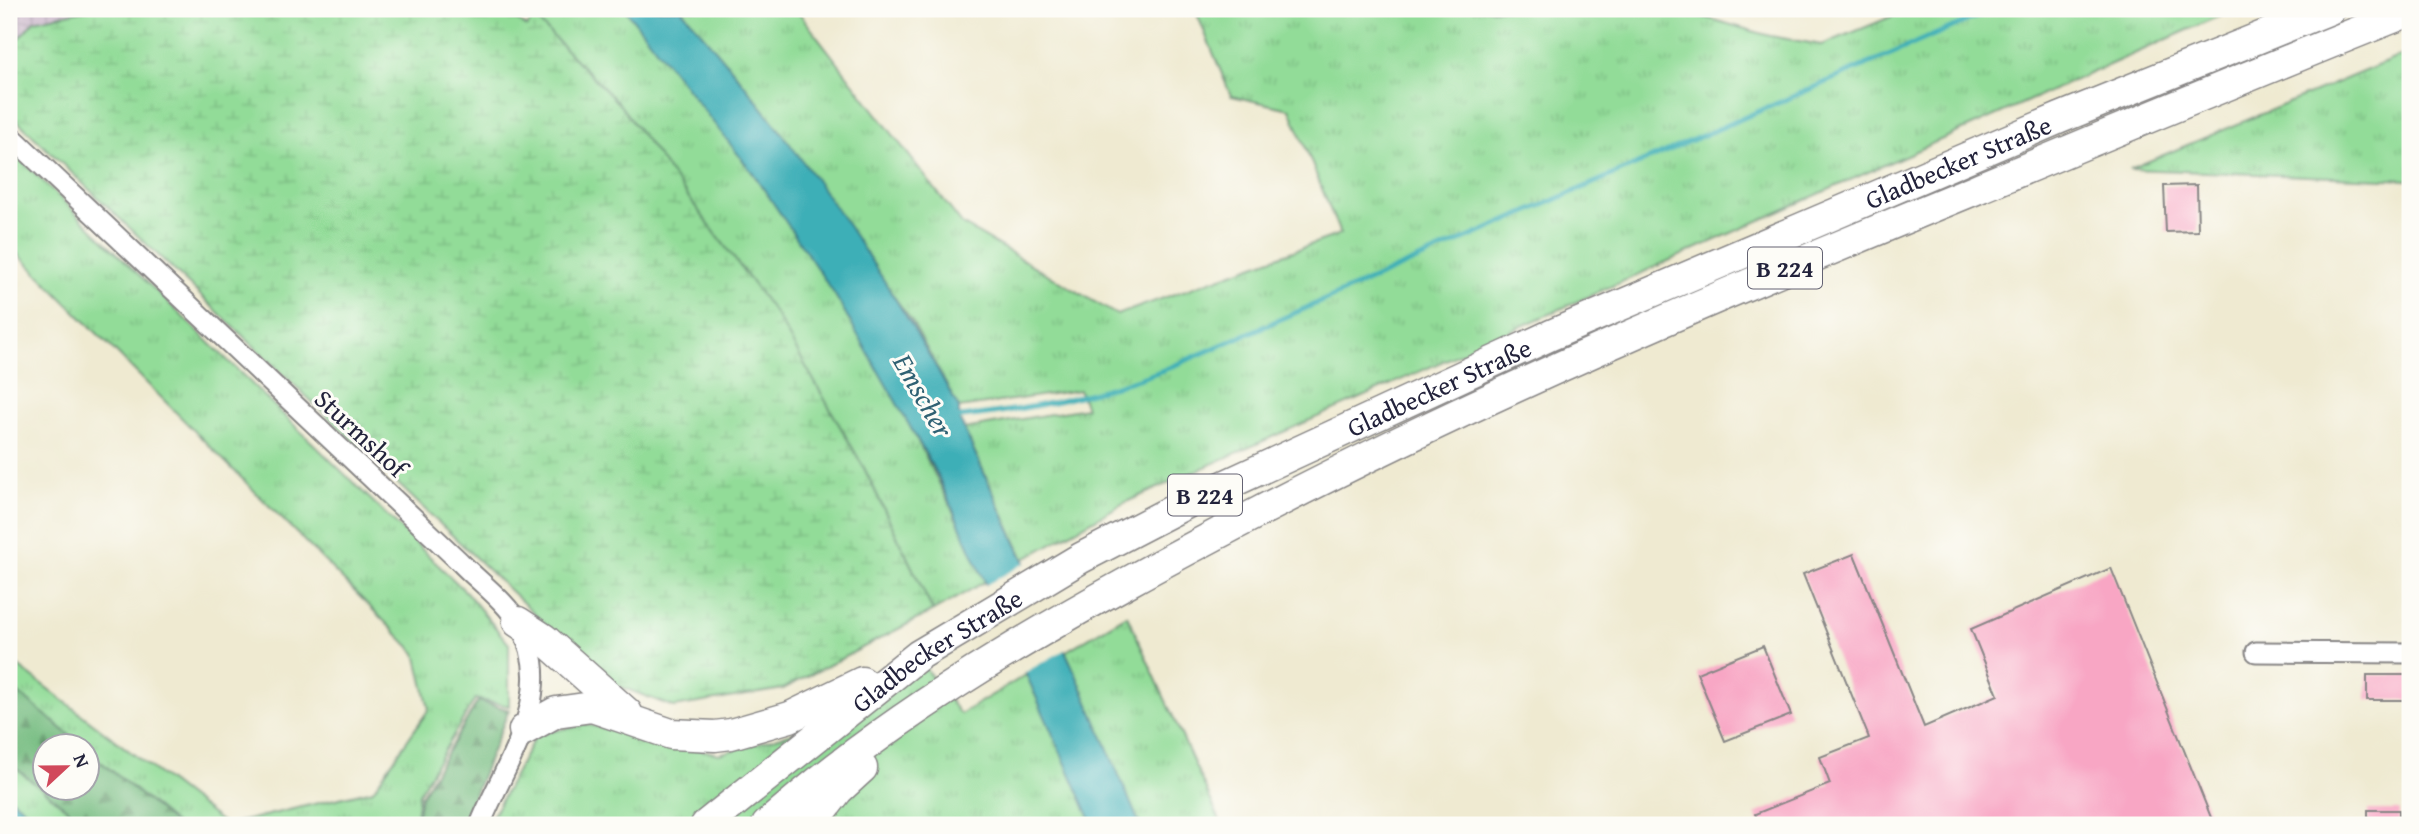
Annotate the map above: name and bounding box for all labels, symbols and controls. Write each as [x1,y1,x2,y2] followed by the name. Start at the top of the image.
[1859,105,2057,219] street label: Gladbecker Straße
[1748,247,1822,288] road number: B 224
[1340,327,1537,446] street label: Gladbecker Straße
[883,345,965,446] water label: Emscher
[306,380,418,488] street label: Sturmshof
[1168,474,1242,516] road number: B 224
[843,578,1029,721] street label: Gladbecker Straße
[32,732,102,802] north arrow
[66,749,97,772] text: N

